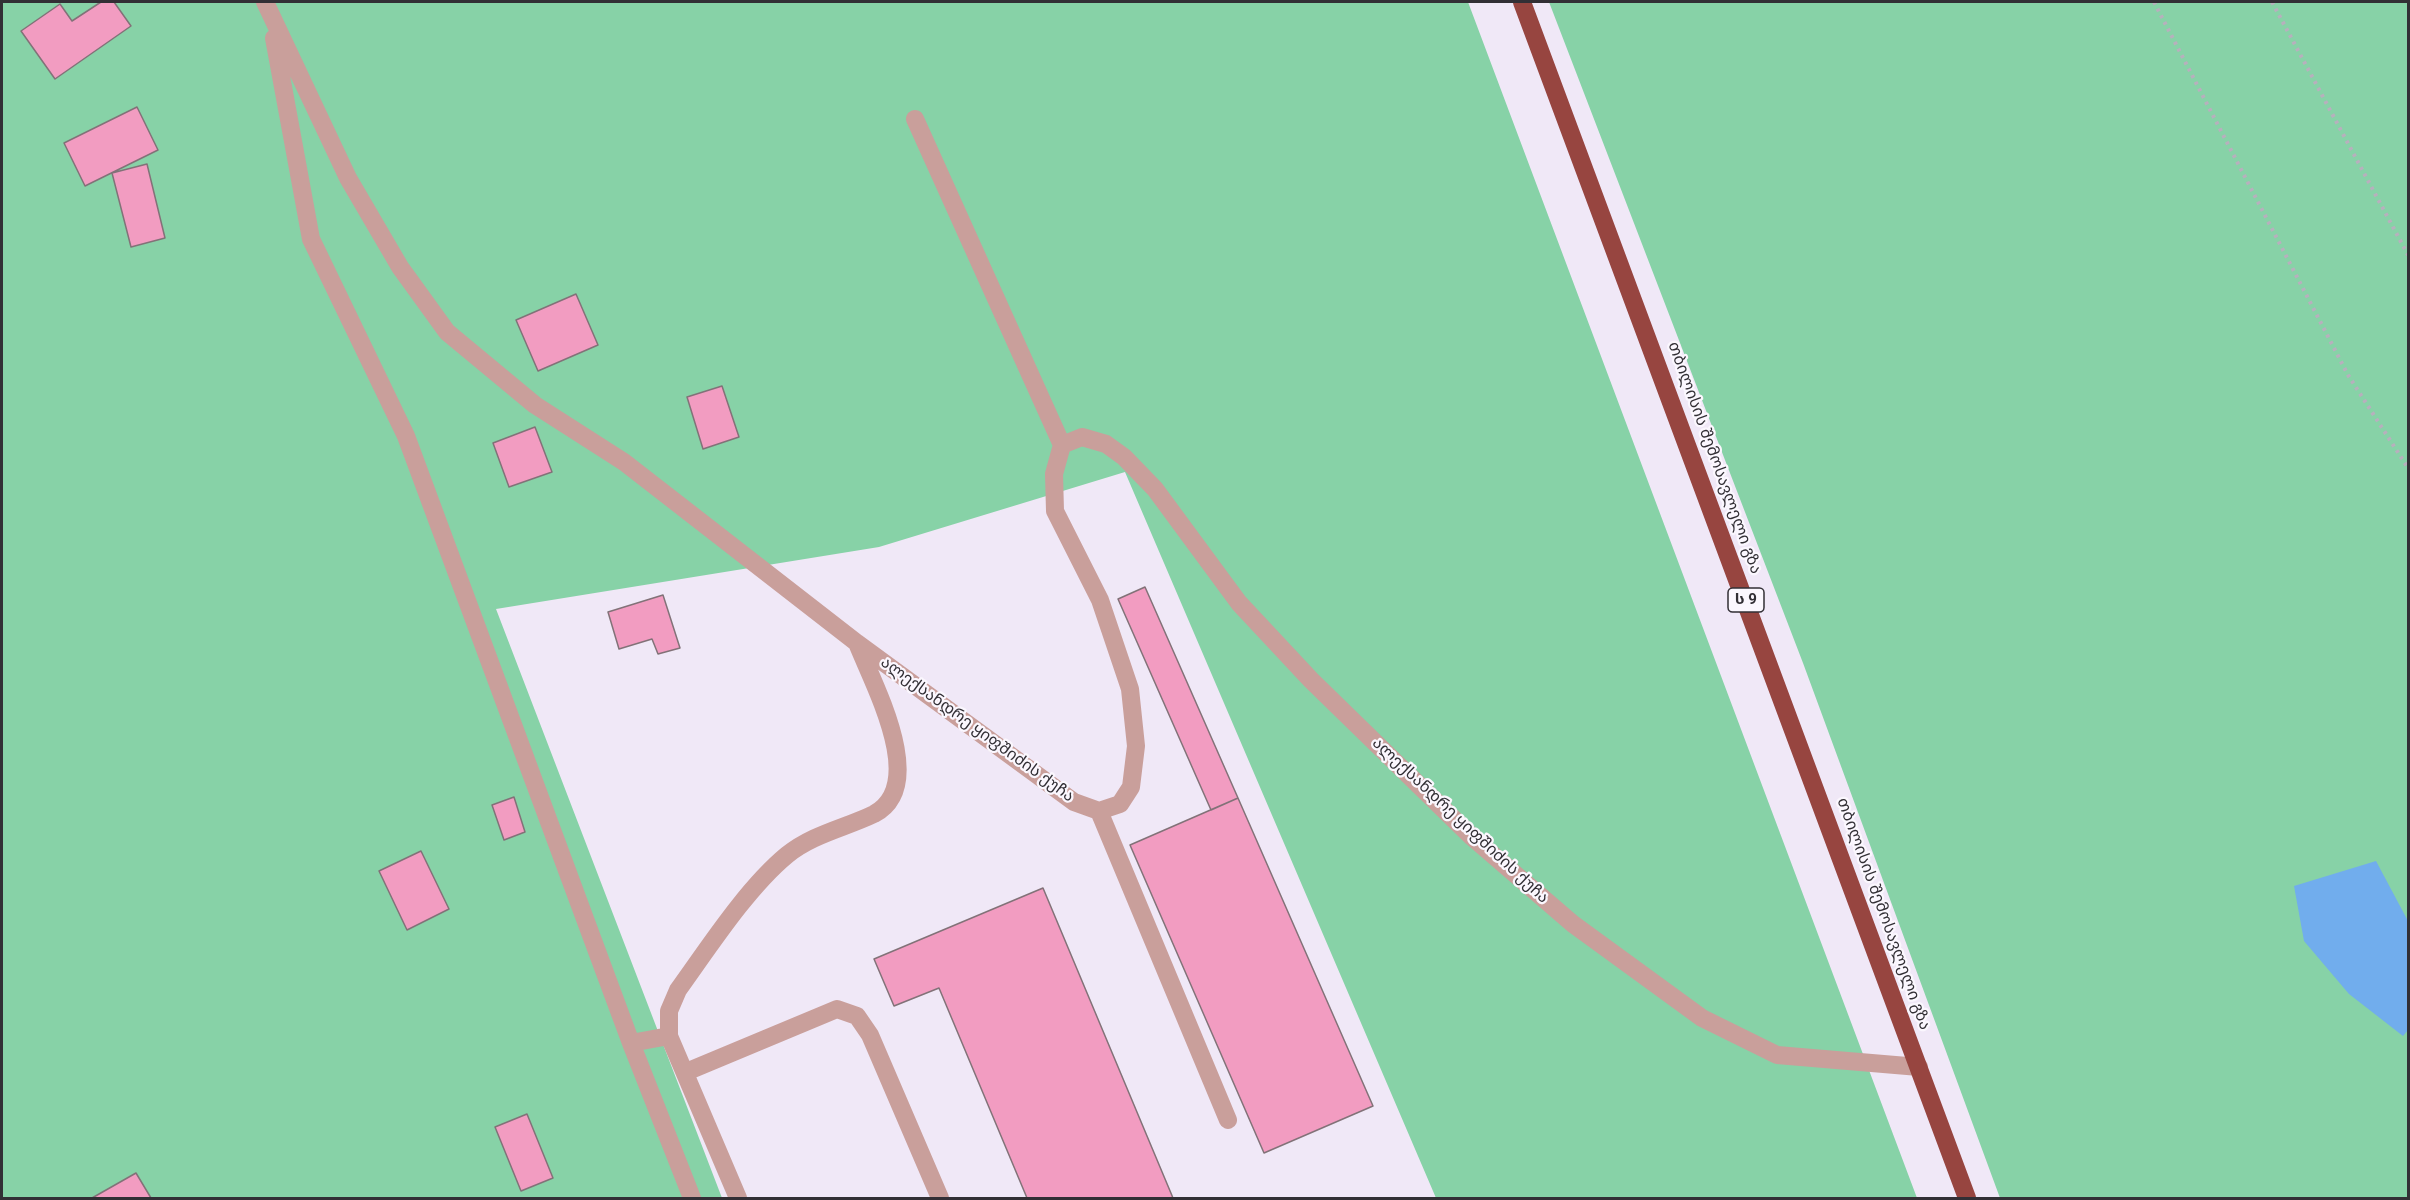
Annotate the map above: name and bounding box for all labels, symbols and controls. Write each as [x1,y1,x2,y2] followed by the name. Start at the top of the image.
[1663,339,1765,577] street label: თბილისის შემოსავლელი გზა
[1728,588,1764,612] road number: ს 9
[877,653,1077,807] street label: ალექსანდრე ყიფშიძის ქუჩა
[1368,734,1552,908] street label: ალექსანდრე ყიფშიძის ქუჩა
[1832,795,1934,1033] street label: თბილისის შემოსავლელი გზა

